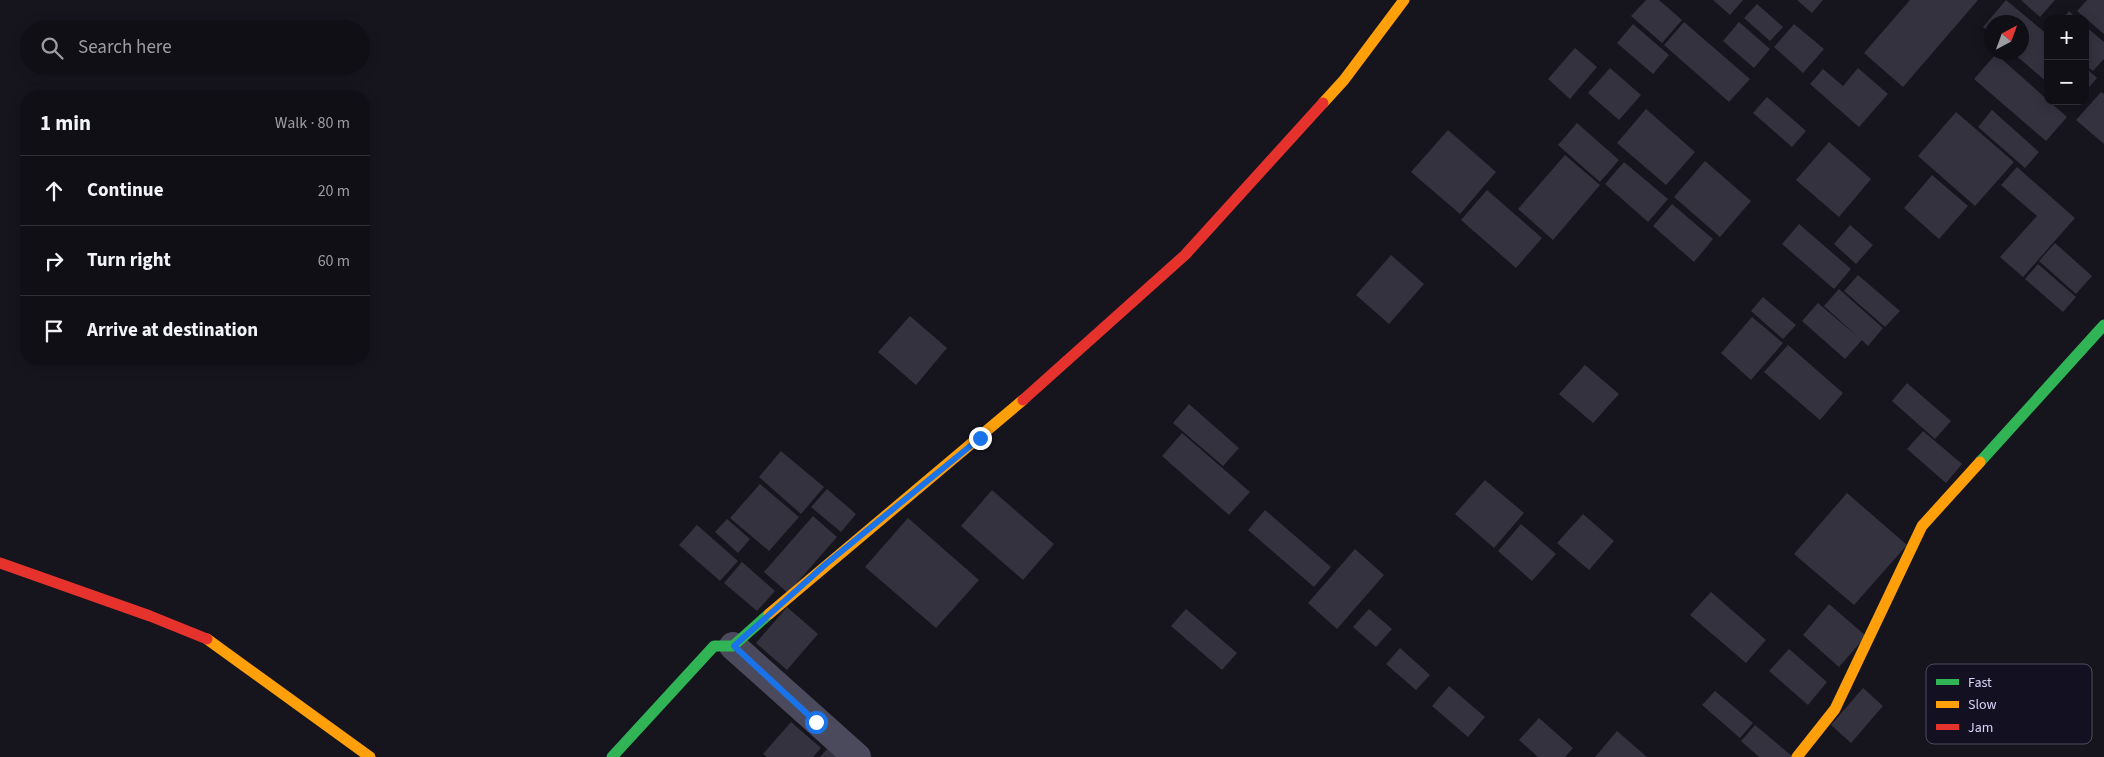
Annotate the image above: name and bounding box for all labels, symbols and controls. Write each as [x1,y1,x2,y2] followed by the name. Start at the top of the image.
[1984,15,2029,60] north arrow
[2044,15,2089,105] map controls
[2044,15,2089,60] button: +
[20,20,370,75] search box
[38,34,66,62] icon: search
[78,34,172,61] text: Search here
[2044,60,2089,105] button: −
[40,108,91,138] text: 1 min
[275,112,350,134] text: Walk · 80 m
[40,177,68,205] icon: ahead
[87,177,164,204] text: Continue
[318,180,350,202] text: 20 m
[40,247,68,275] icon: right
[87,247,171,274] text: Turn right
[318,250,350,272] text: 60 m
[40,317,68,345] icon: arrive
[87,317,258,344] text: Arrive at destination
[969,427,992,450] route end
[1926,664,2092,744] legend
[1968,673,1992,693] text: Fast
[1968,695,1997,715] text: Slow
[805,711,828,734] route start
[1968,718,1993,738] text: Jam

